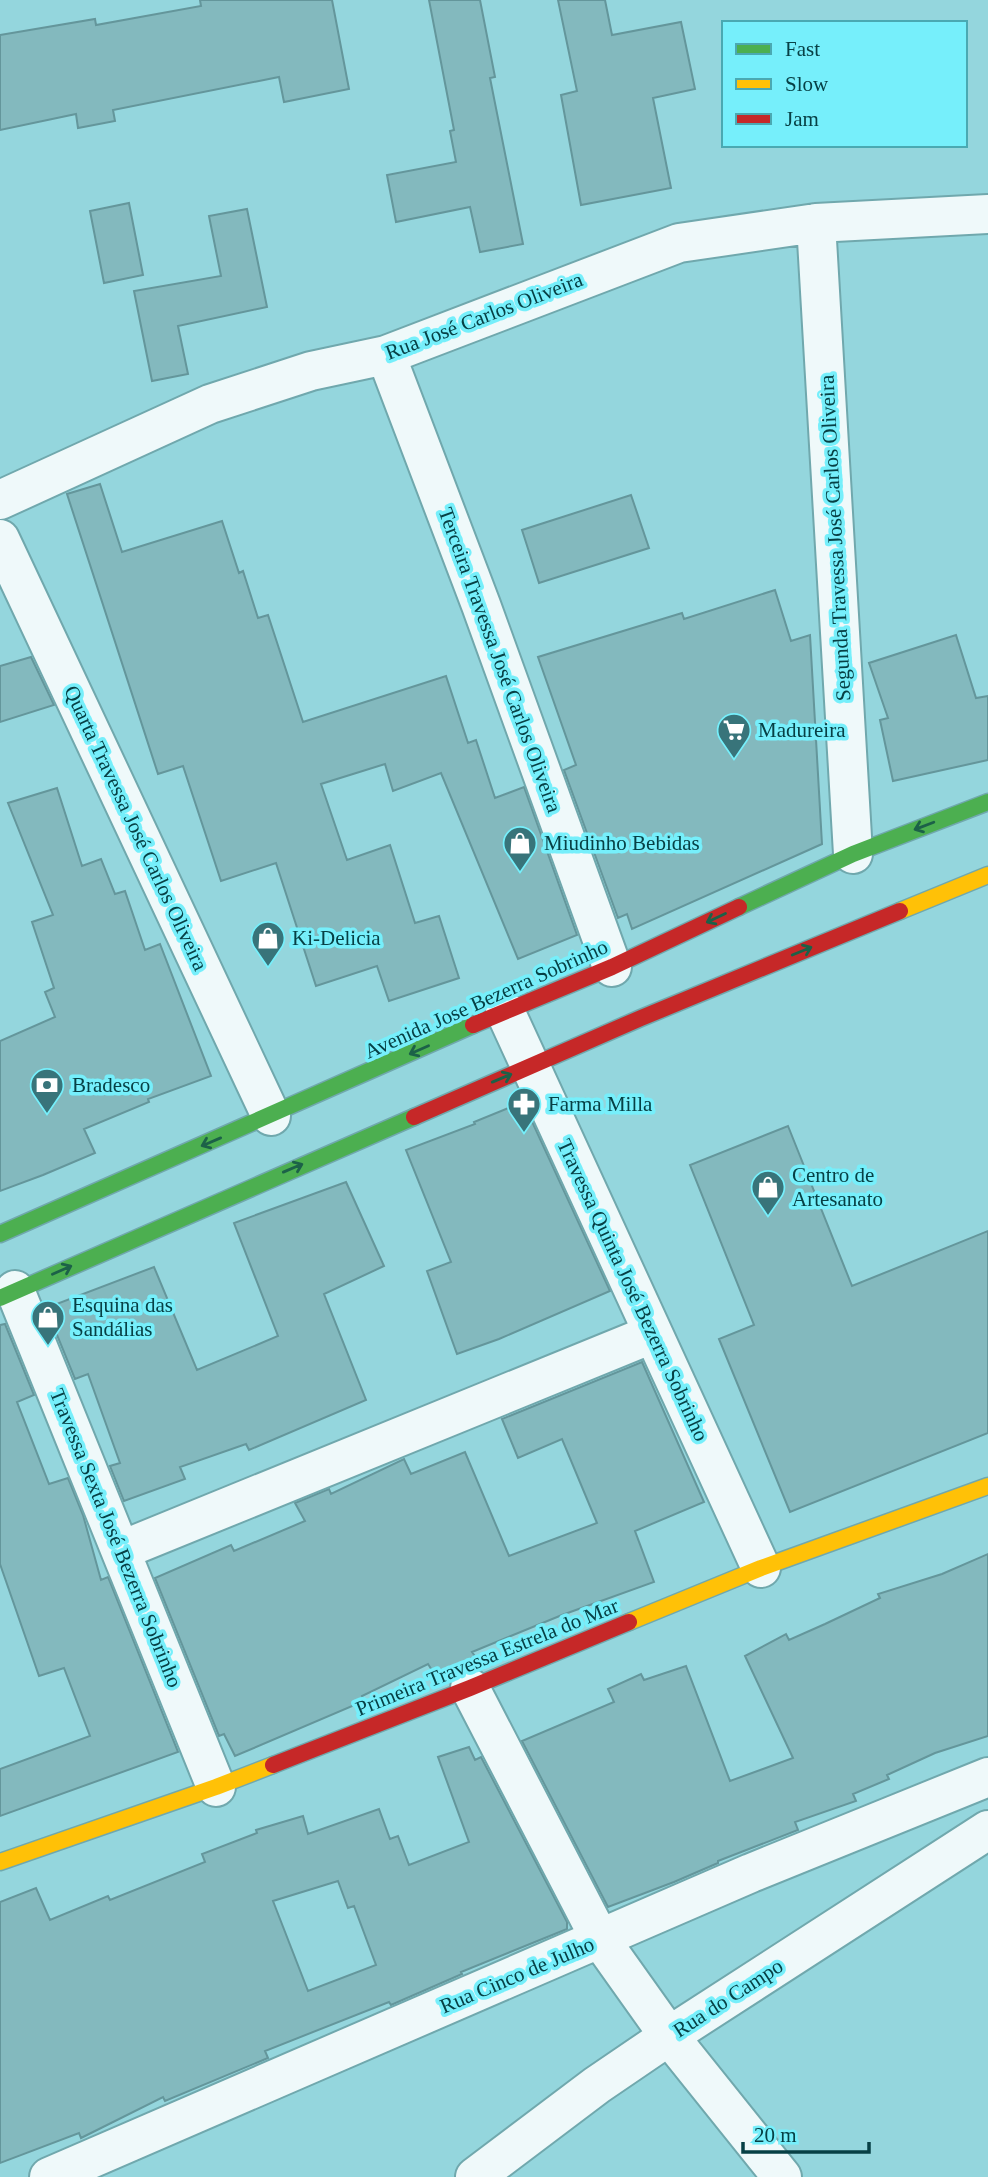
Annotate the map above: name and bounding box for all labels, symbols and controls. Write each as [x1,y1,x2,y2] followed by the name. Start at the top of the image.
[722,21,967,147] legend
[785,37,820,61] text: Fast
[785,72,829,96] text: Slow
[785,107,819,131] text: Jam
[382,267,587,365] street label: Rua José Carlos Oliveira
[814,374,856,702] street label: Segunda Travessa José Carlos Oliveira
[434,504,567,816] street label: Terceira Travessa José Carlos Oliveira
[59,682,213,975] street label: Quarta Travessa José Carlos Oliveira
[715,711,753,760] supermarket icon: Madureira
[758,718,846,742] place label: Madureira
[914,821,936,834] one-way arrow
[501,824,539,873] shop icon: Miudinho Bebidas
[544,831,700,855] place label: Miudinho Bebidas
[706,912,727,925] one-way arrow
[249,919,287,968] shop icon: Ki-Delicia
[292,926,381,950] place label: Ki-Delicia
[361,934,611,1064] street label: Avenida Jose Bezerra Sobrinho
[790,944,812,957] one-way arrow
[409,1044,430,1057] one-way arrow
[28,1066,66,1115] bank icon: Bradesco
[491,1071,512,1084] one-way arrow
[72,1073,150,1097] place label: Bradesco
[505,1085,543,1134] pharmacy icon: Farma Milla
[548,1092,653,1116] place label: Farma Milla
[552,1135,714,1445] street label: Travessa Quinta José Bezerra Sobrinho
[201,1137,222,1150] one-way arrow
[282,1161,303,1174] one-way arrow
[792,1163,883,1211] place label: Centro de Artesanato
[749,1168,787,1217] shop icon: Centro de Artesanato
[51,1263,72,1276] one-way arrow
[72,1293,173,1341] place label: Esquina das Sandálias
[29,1298,67,1347] shop icon: Esquina das Sandálias
[45,1385,187,1691] street label: Travessa Sexta José Bezerra Sobrinho
[352,1593,622,1721] street label: Primeira Travessa Estrela do Mar
[436,1932,598,2018] street label: Rua Cinco de Julho
[669,1954,787,2042] street label: Rua do Campo
[743,2110,869,2154] scale bar
[754,2123,797,2147] text: 20 m

